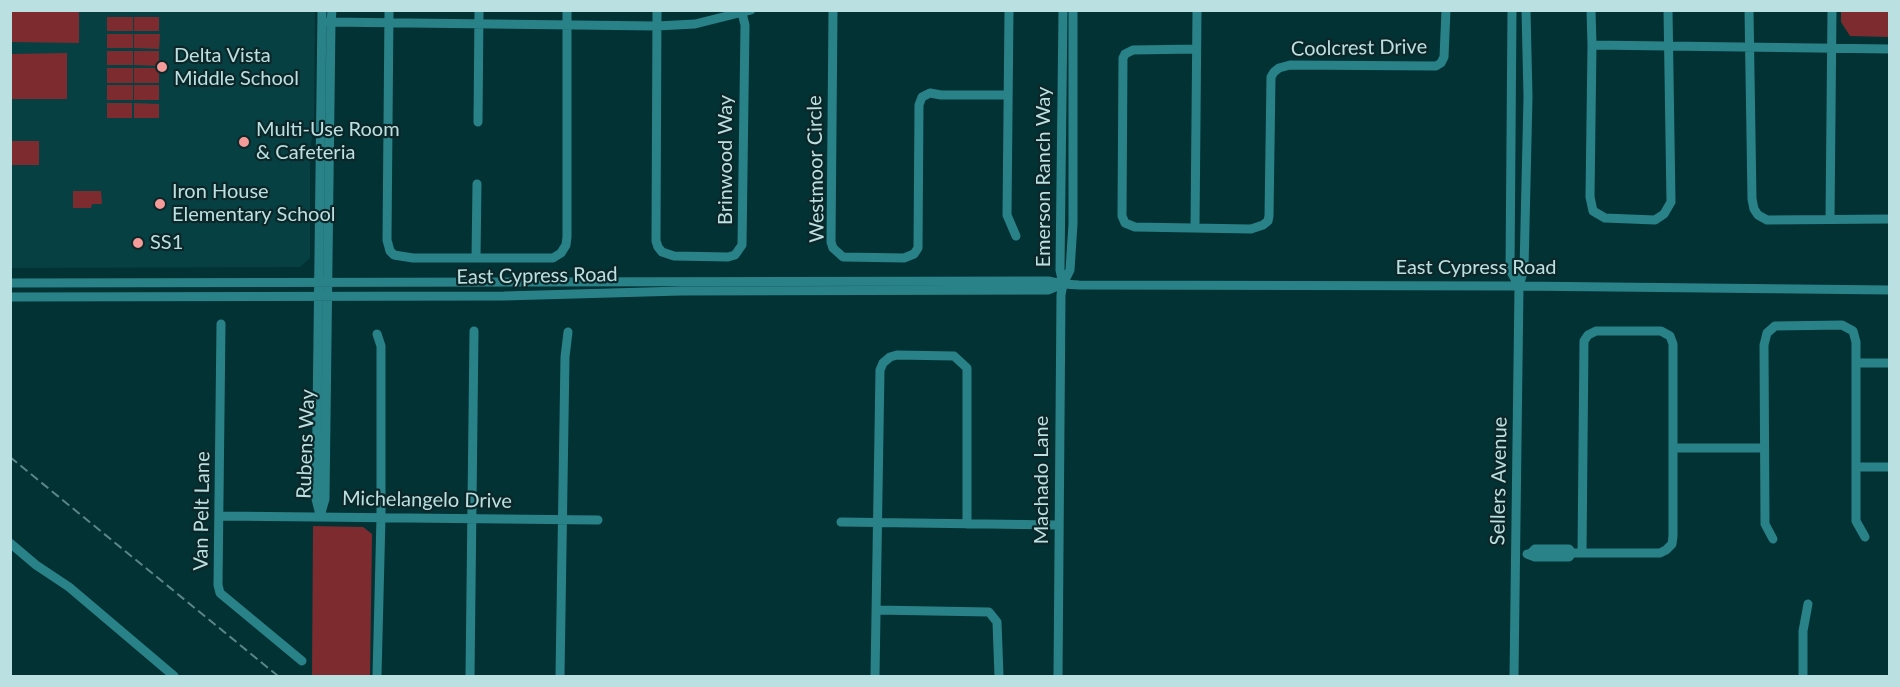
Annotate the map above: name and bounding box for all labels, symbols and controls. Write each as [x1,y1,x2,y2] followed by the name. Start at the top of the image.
[1291,35,1427,61] street label: Coolcrest Drive
[174,44,299,91] place label: Delta Vista Middle School
[155,60,169,74] marker: Delta Vista Middle School
[1032,87,1056,267] street label: Emerson Ranch Way
[714,95,738,225] street label: Brinwood Way
[803,95,829,243] street label: Westmoor Circle
[256,118,400,165] place label: Multi-Use Room & Cafeteria
[237,135,251,149] marker: Multi-Use Room & Cafeteria
[172,180,335,227] place label: Iron House Elementary School
[153,197,167,211] marker: Iron House Elementary School
[150,231,183,255] place label: SS1
[131,236,145,250] marker: SS1
[1395,256,1557,280] street label: East Cypress Road
[456,263,618,289] street label: East Cypress Road
[292,389,320,499] street label: Rubens Way
[1030,416,1054,544] street label: Machado Lane
[1486,417,1512,545] street label: Sellers Avenue
[189,451,215,571] street label: Van Pelt Lane
[342,487,512,513] street label: Michelangelo Drive

